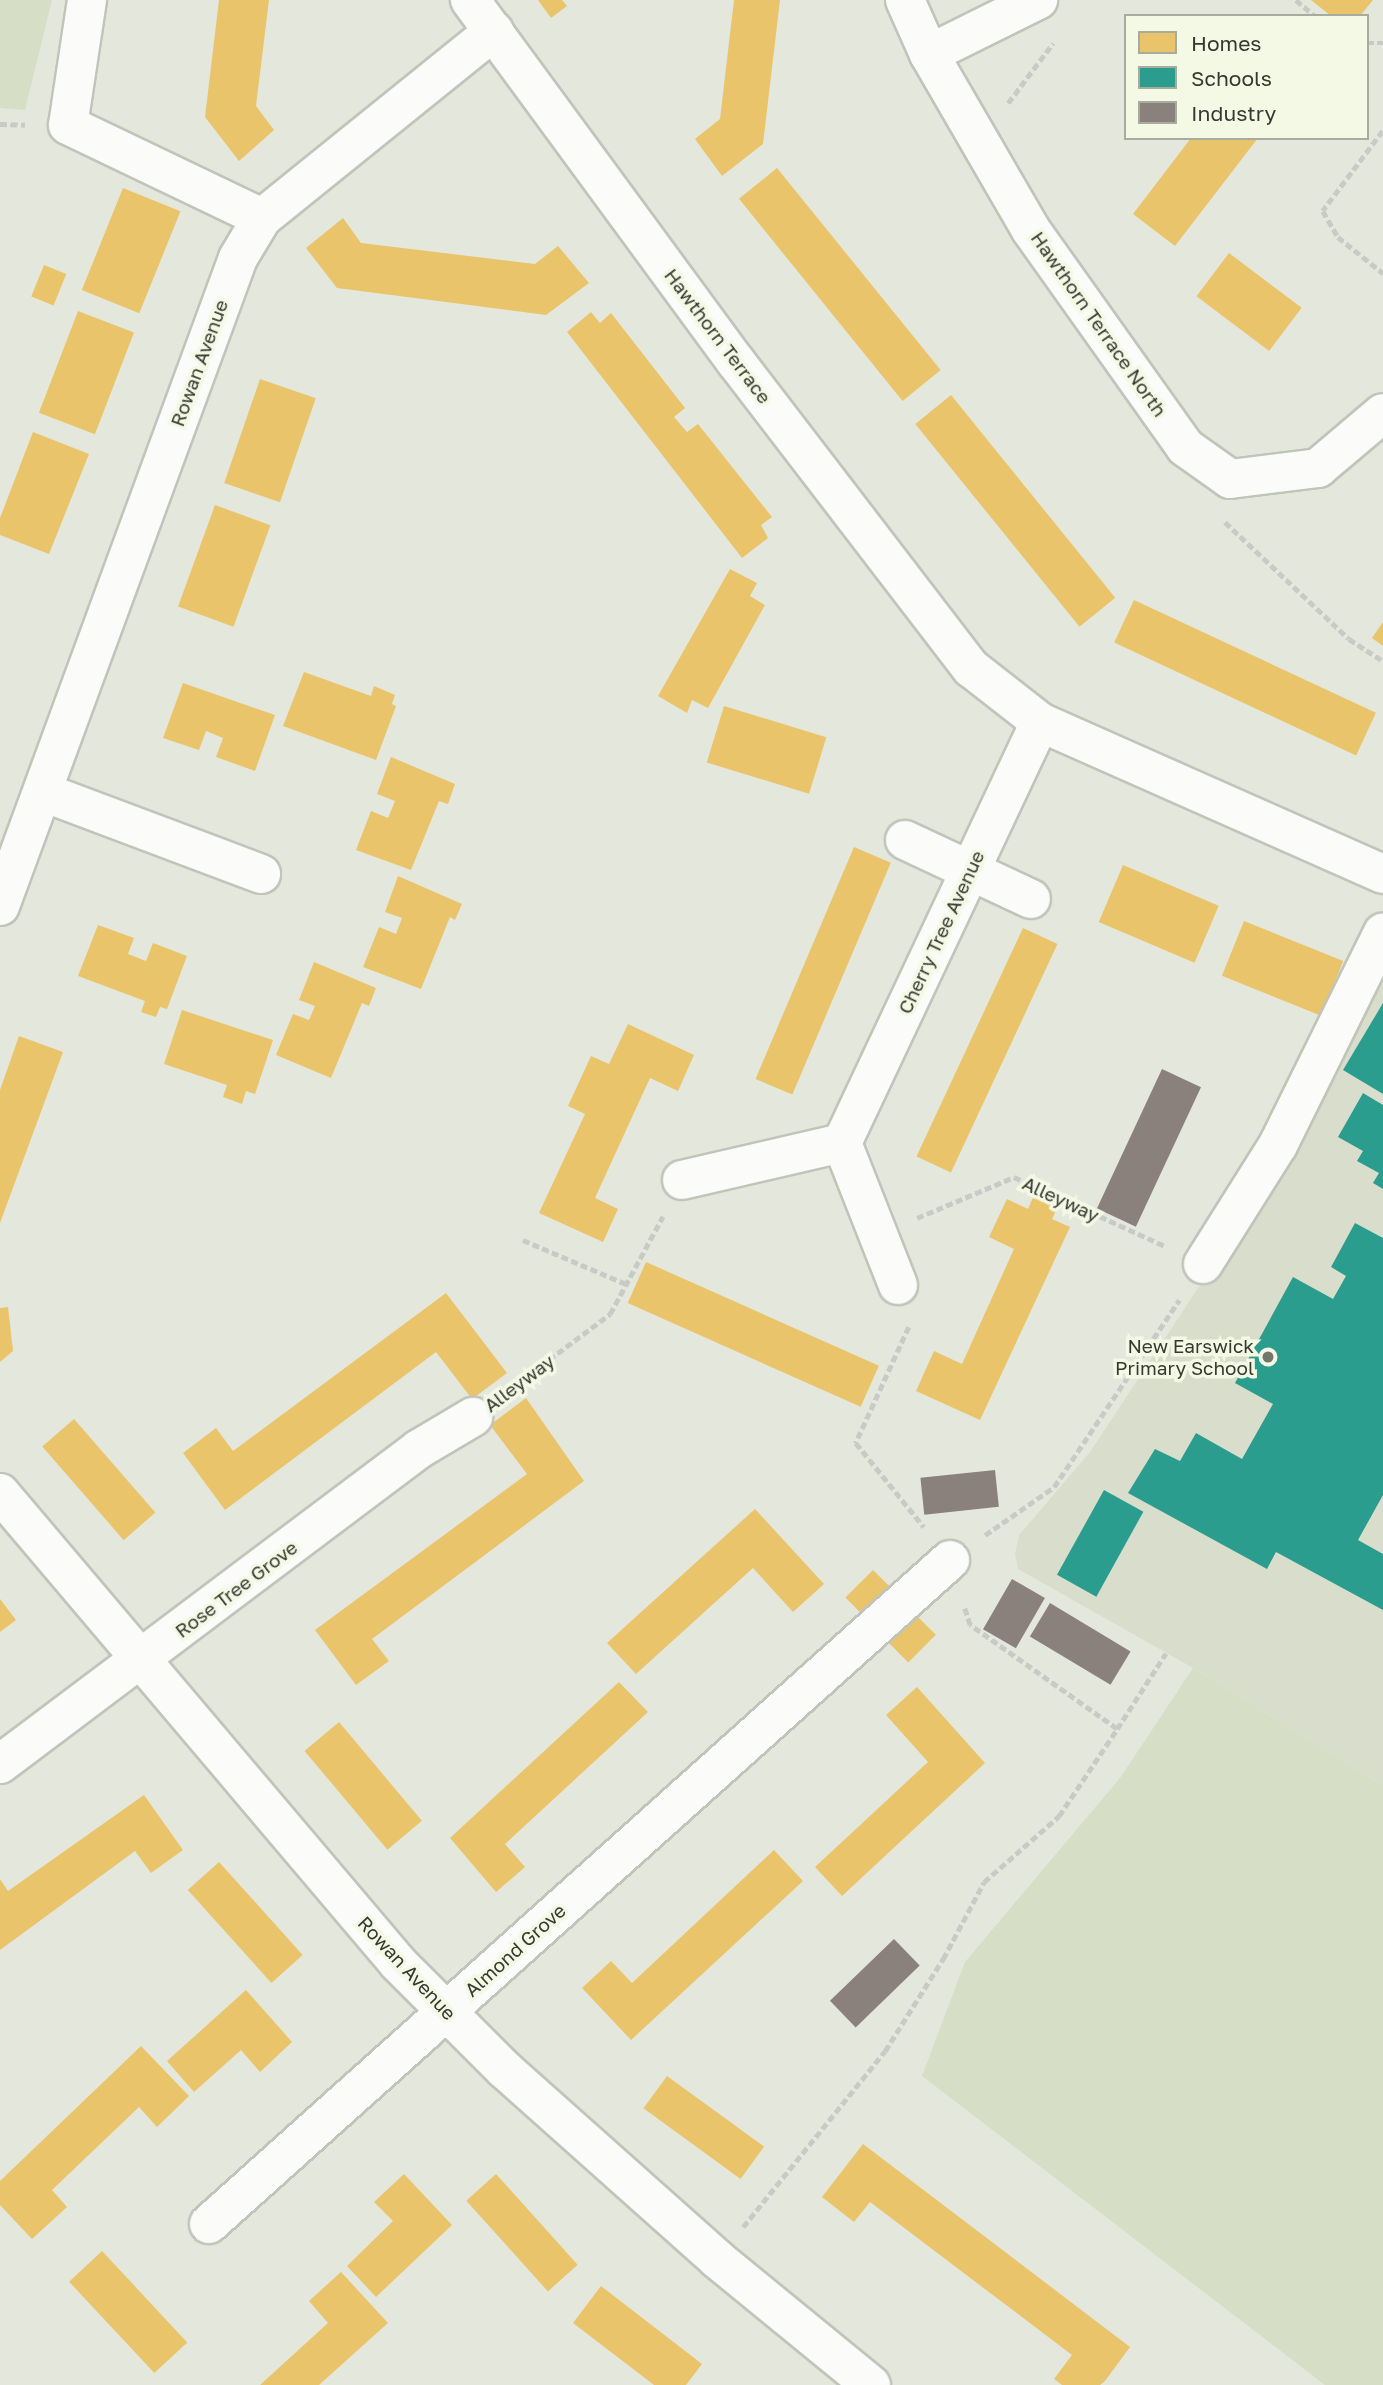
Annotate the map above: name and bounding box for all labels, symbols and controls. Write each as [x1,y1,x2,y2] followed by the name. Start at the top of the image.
[1124,14,1369,140] legend
[1191,30,1261,56] text: Homes
[1191,65,1272,91] text: Schools
[1191,100,1276,126] text: Industry
[1026,227,1172,421] street label: Hawthorn Terrace North
[660,264,776,408] street label: Hawthorn Terrace
[166,297,232,429] street label: Rowan Avenue
[893,847,989,1017] street label: Cherry Tree Avenue
[1019,1171,1103,1227] street label: Alleyway
[1115,1335,1254,1379] place label: New Earswick Primary School
[479,1349,559,1417] street label: Alleyway
[1260,1349,1276,1365] marker: New Earswick Primary School
[170,1536,302,1642] street label: Rose Tree Grove
[460,1899,570,2001] street label: Almond Grove
[353,1912,461,2024] street label: Rowan Avenue

